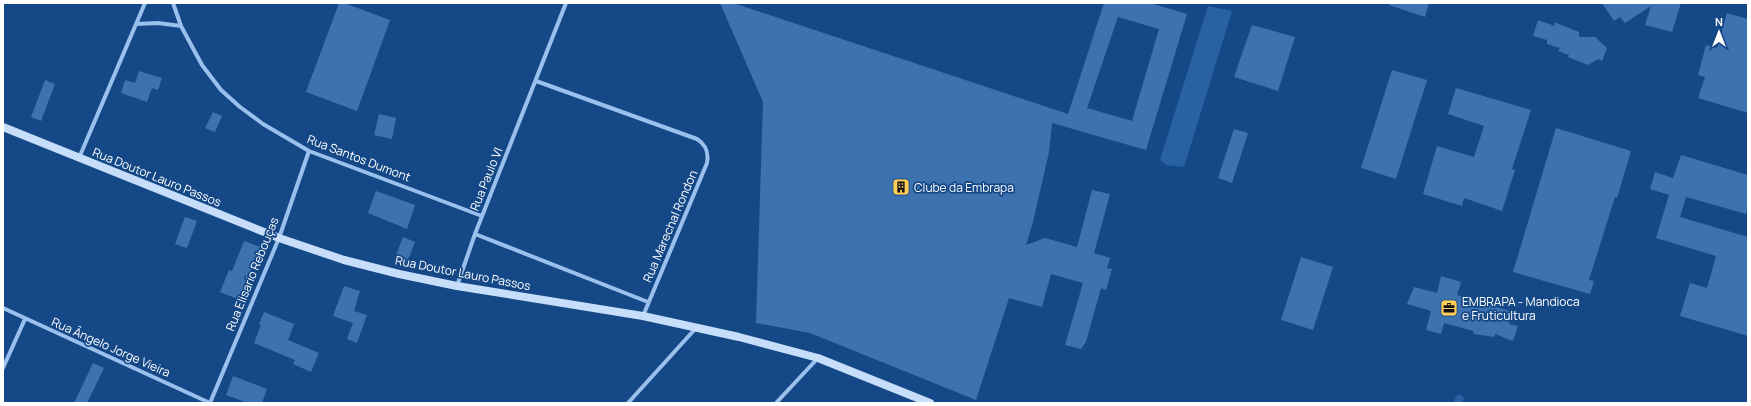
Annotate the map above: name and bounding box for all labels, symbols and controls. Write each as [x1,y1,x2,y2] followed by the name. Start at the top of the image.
[1699,12,1739,52] north arrow
[1715,14,1723,29] text: N
[305,130,413,186] street label: Rua Santos Dumont
[90,143,224,211] street label: Rua Doutor Lauro Passos
[466,145,506,213] street label: Rua Paulo VI
[639,167,701,285] street label: Rua Marechal Rondon
[891,177,911,197] building icon: Clube da Embrapa
[914,179,1014,196] place label: Clube da Embrapa
[221,215,283,333] street label: Rua Elisario Rebouças
[394,252,532,294] street label: Rua Doutor Lauro Passos
[1462,293,1580,324] place label: EMBRAPA - Mandioca e Fruticultura
[1439,298,1459,318] office icon: EMBRAPA - Mandioca e Fruticultura
[49,313,173,381] street label: Rua Ângelo Jorge Vieira

